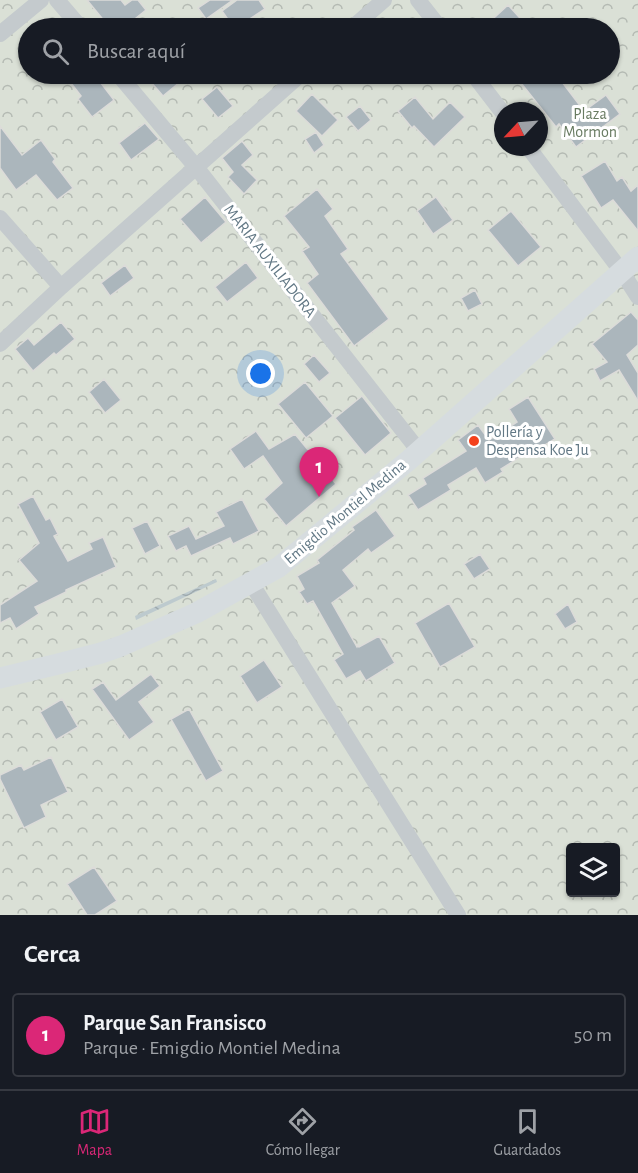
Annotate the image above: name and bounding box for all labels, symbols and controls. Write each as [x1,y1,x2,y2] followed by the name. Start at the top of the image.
[18,18,620,84] search box
[39,35,72,68] icon: search
[87,40,185,62] text: Buscar aquí
[494,102,548,156] north arrow
[563,106,617,140] park label: Plaza Mormon
[221,201,319,321] street label: MARIA AUXILIADORA
[246,359,275,388] your location
[486,424,589,458] place label: Pollería y Despensa Koe Ju
[467,434,481,448] marker: Pollería y Despensa Koe Ju
[300,448,338,497] pin: 1
[281,457,409,567] street label: Emigdio Montiel Medina
[566,843,620,897] map controls
[566,843,620,897] button: layers
[24,941,81,967] text: Cerca
[83,1012,266,1034] text: Parque San Fransisco
[42,1025,49,1045] text: 1
[574,1025,612,1045] text: 50 m
[83,1038,341,1058] text: Parque · Emigdio Montiel Medina
[77,1105,112,1160] tab: Mapa
[266,1105,340,1160] tab: Cómo llegar
[494,1105,561,1160] tab: Guardados

